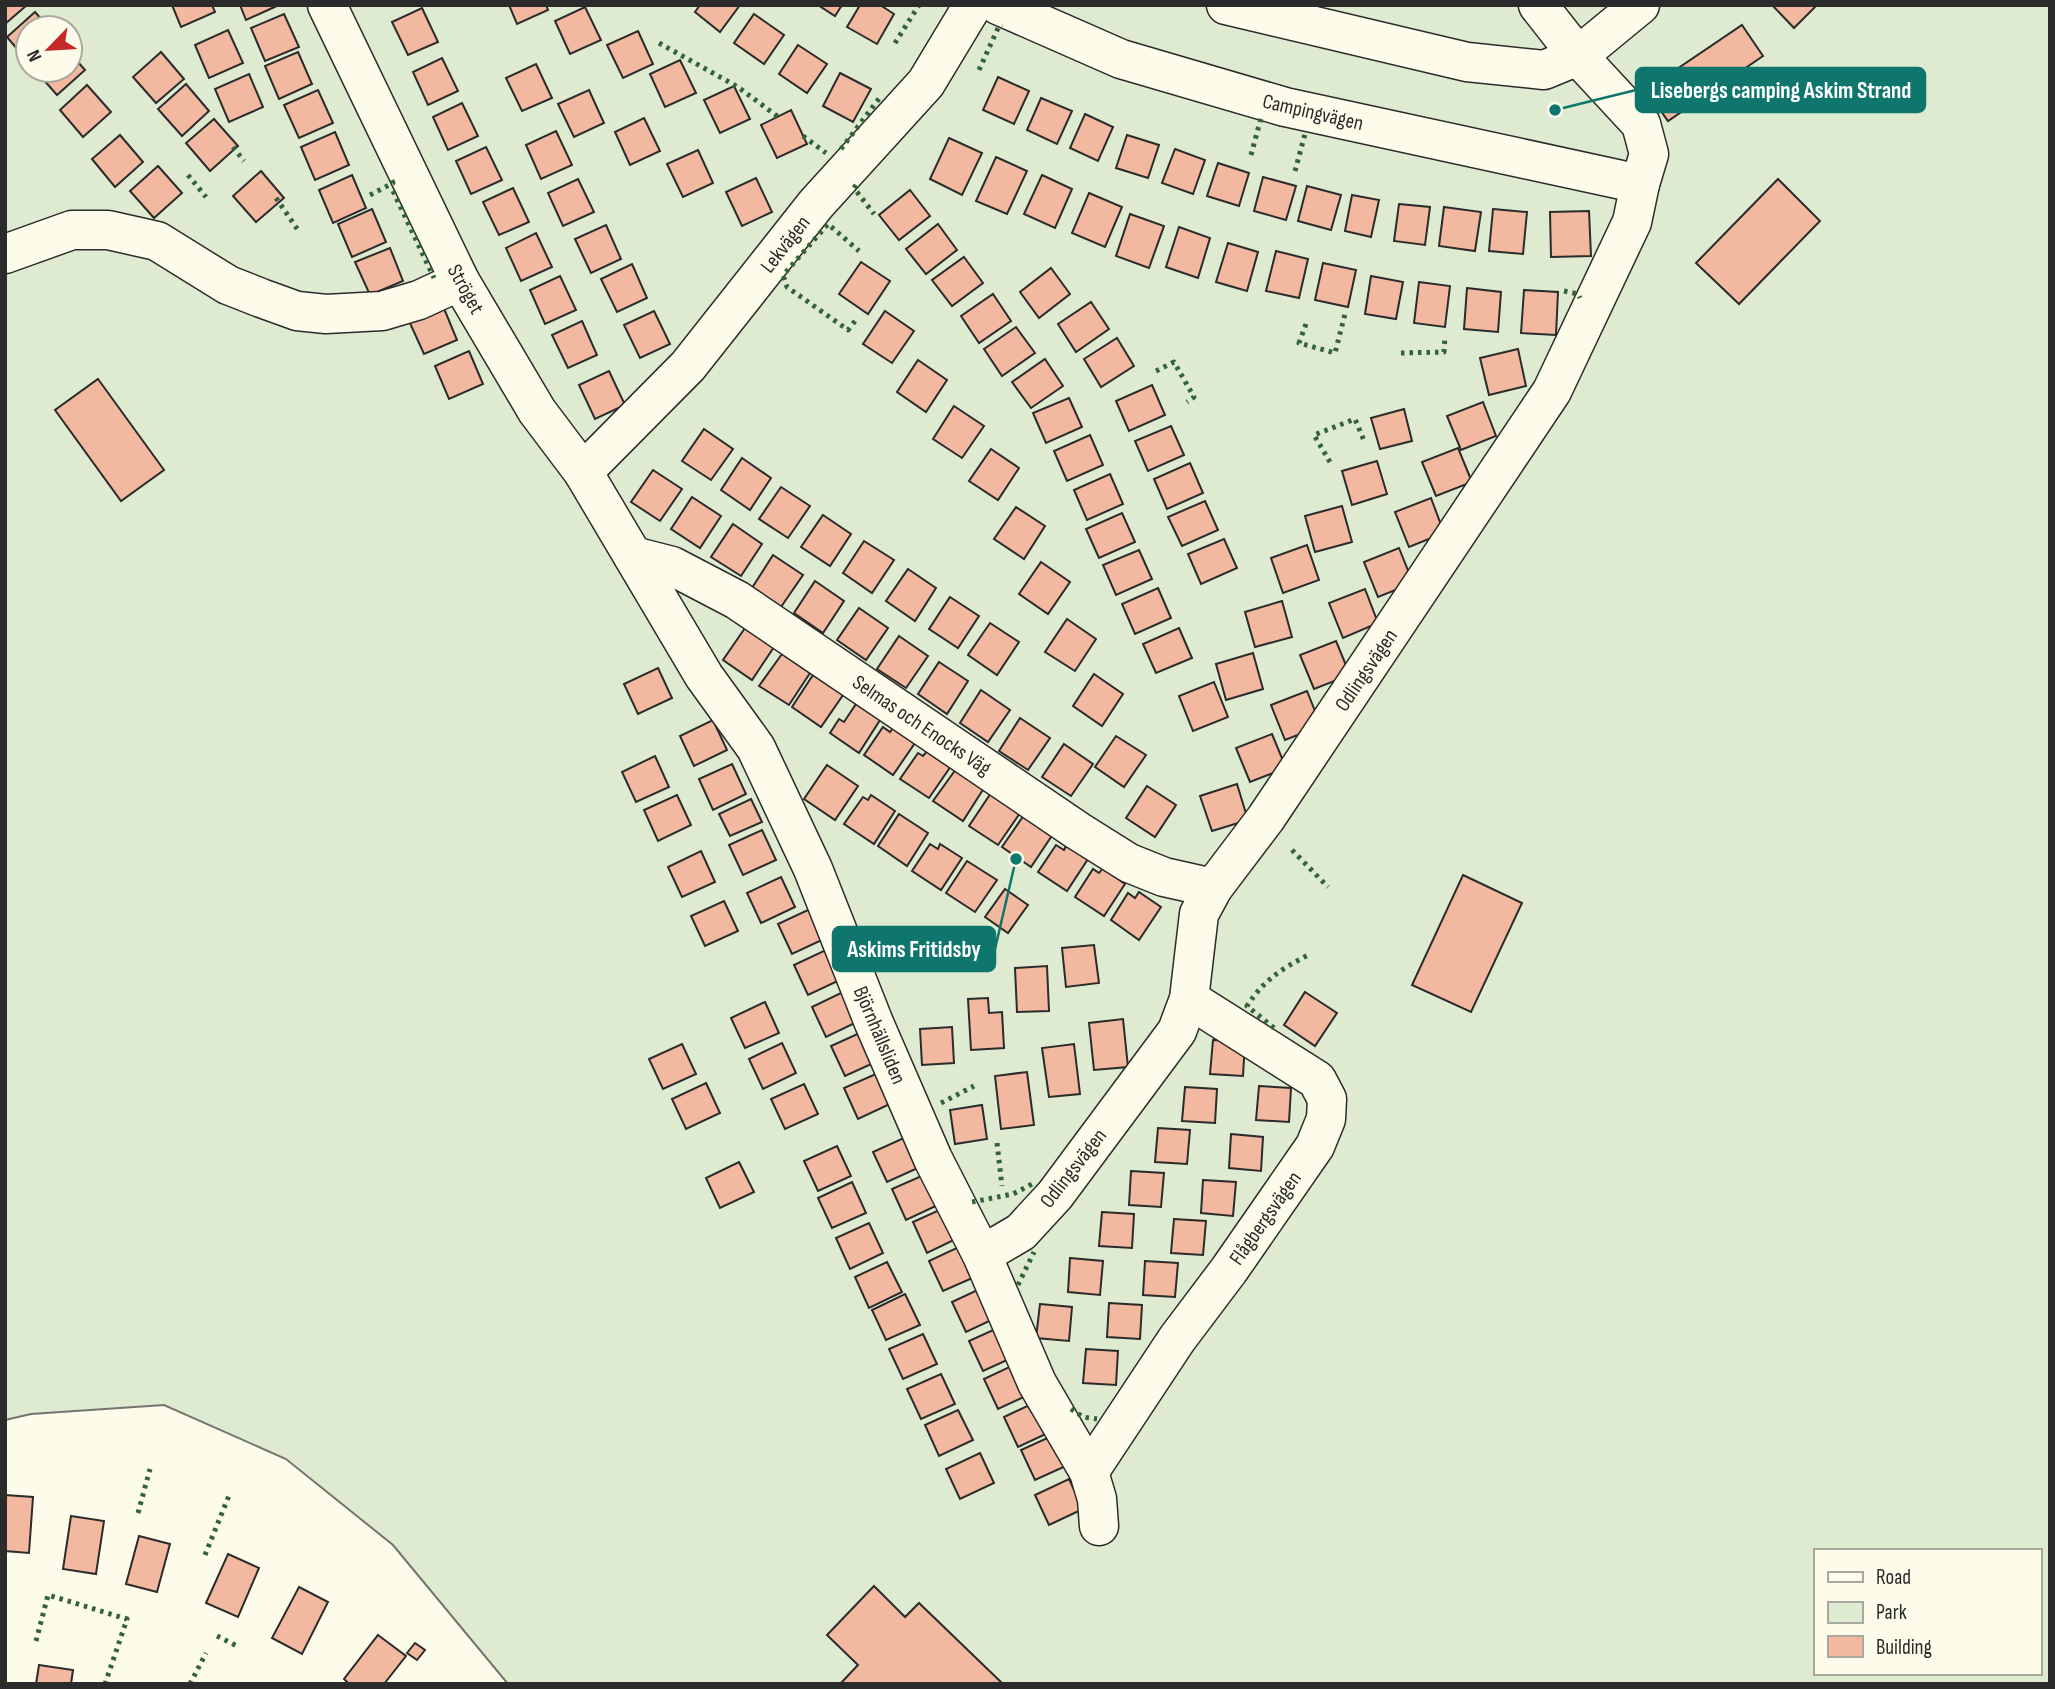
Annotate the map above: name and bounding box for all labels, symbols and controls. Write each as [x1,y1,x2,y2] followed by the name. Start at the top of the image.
[14,14,84,84] north arrow
[22,46,48,65] text: N
[1636,68,1925,112] callout: Lisebergs camping Askim Strand
[1651,77,1911,105] text: Lisebergs camping Askim Strand
[1260,89,1366,136] street label: Campingvägen
[755,211,815,278] street label: Lekvägen
[442,260,489,318] street label: Ströget
[1330,624,1403,716] street label: Odlingsvägen
[848,670,996,781] street label: Selmas och Enocks Väg
[833,927,995,971] callout: Askims Fritidsby
[846,936,981,964] text: Askims Fritidsby
[848,983,911,1088] street label: Björnhällsliden
[1035,1124,1112,1213] street label: Odlingsvägen
[1224,1167,1307,1270] street label: Flågbergsvägen
[1814,1549,2041,1675] legend
[1876,1565,1911,1590] text: Road
[1876,1600,1907,1625] text: Park
[1876,1635,1932,1660] text: Building

